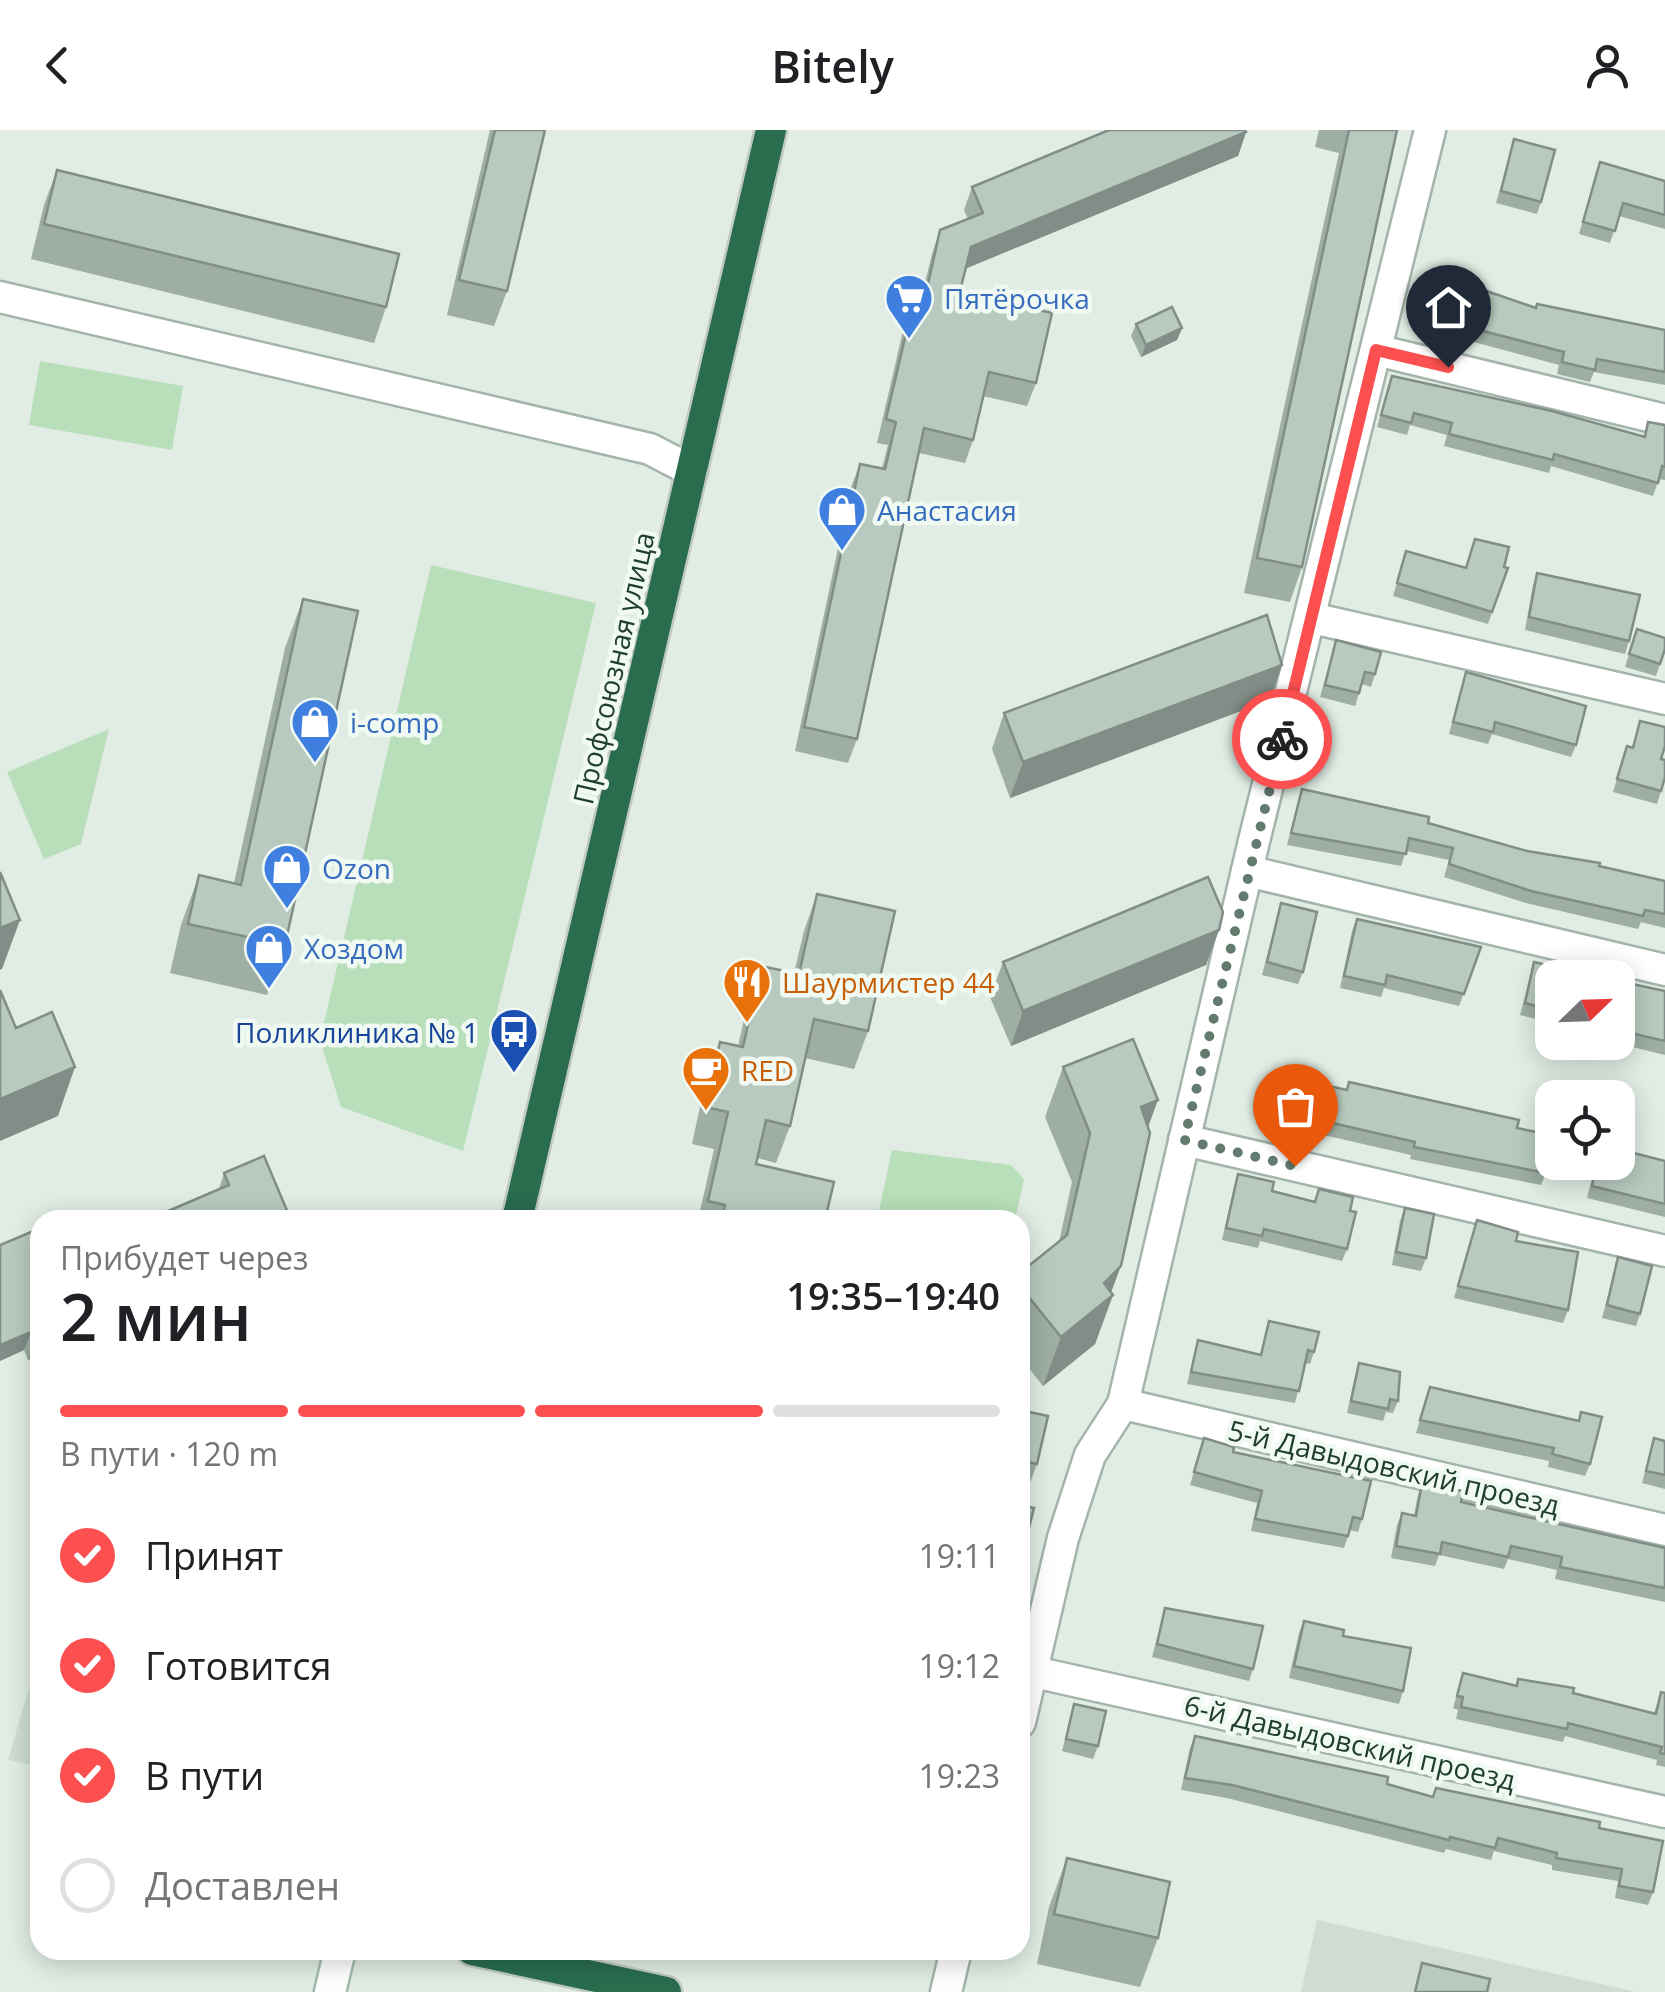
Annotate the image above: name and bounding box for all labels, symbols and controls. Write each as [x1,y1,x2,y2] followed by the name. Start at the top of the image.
[771,35,894,96] text: Bitely
[30,38,85,93] icon: back
[1580,38,1635,93] icon: person
[1406,265,1491,368] pin
[883,272,935,340] supermarket icon: Пятёрочка
[944,279,1090,317] place label: Пятёрочка
[1421,280,1476,335] icon: home
[816,484,868,552] shop icon: Анастасия
[877,491,1017,529] place label: Анастасия
[563,528,663,808] street label: Профсоюзная улица
[1232,689,1332,789] courier
[289,696,341,764] shop icon: i-comp
[350,703,439,741] place label: i-comp
[1255,712,1310,767] icon: bike
[261,842,313,910] shop icon: Ozon
[322,849,391,887] place label: Ozon
[243,922,295,990] shop icon: Хоздом
[304,929,404,967] place label: Хоздом
[721,956,773,1024] restaurant icon: Шаурмистер 44
[1535,960,1635,1060] north arrow
[1535,960,1635,1180] map controls
[782,963,995,1001] place label: Шаурмистер 44
[488,1006,540,1074] bus stop icon: Поликлиника № 1
[235,1013,479,1051] place label: Поликлиника № 1
[680,1044,732,1112] cafe icon: RED
[741,1051,794,1089] place label: RED
[1253,1064,1338,1167] pin
[1268,1079,1323,1134] icon: bag
[1535,1080,1635,1180] button: locate
[60,1236,308,1279] text: Прибудет через
[786,1269,1000,1321] text: 19:35–19:40
[60,1272,252,1360] text: 2 мин
[1225,1410,1563,1524] street label: 5-й Давыдовский проезд
[60,1432,278,1475] text: В пути · 120 m
[60,1528,115,1583] icon: check
[145,1529,283,1581] text: Принят
[918,1534,1000,1577] text: 19:11
[60,1638,115,1693] icon: check
[145,1639,331,1691] text: Готовится
[918,1644,1000,1687] text: 19:12
[1181,1685,1519,1799] street label: 6-й Давыдовский проезд
[60,1748,115,1803] icon: check
[145,1749,264,1801] text: В пути
[918,1754,1000,1797] text: 19:23
[145,1859,340,1911] text: Доставлен

